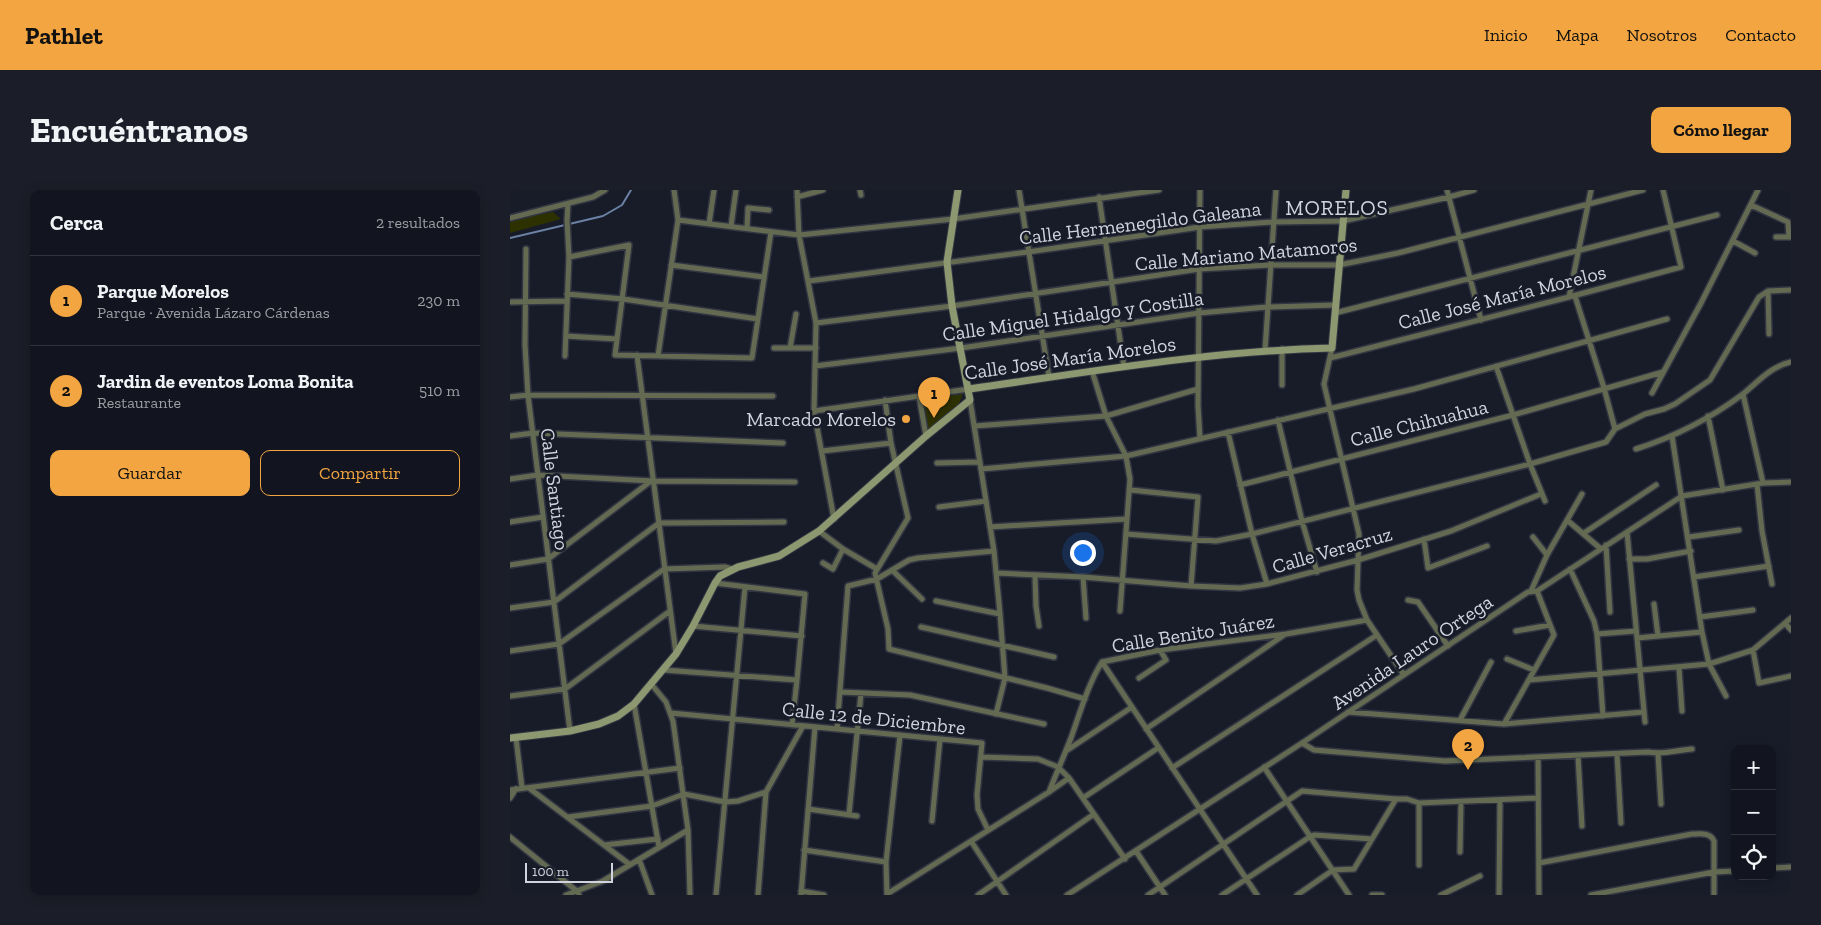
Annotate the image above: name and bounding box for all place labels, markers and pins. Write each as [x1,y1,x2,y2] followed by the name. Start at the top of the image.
[918,377,950,418] pin: 1
[746,407,896,431] place label: Marcado Morelos
[900,413,912,425] marker: Marcado Morelos
[1452,729,1484,770] pin: 2

